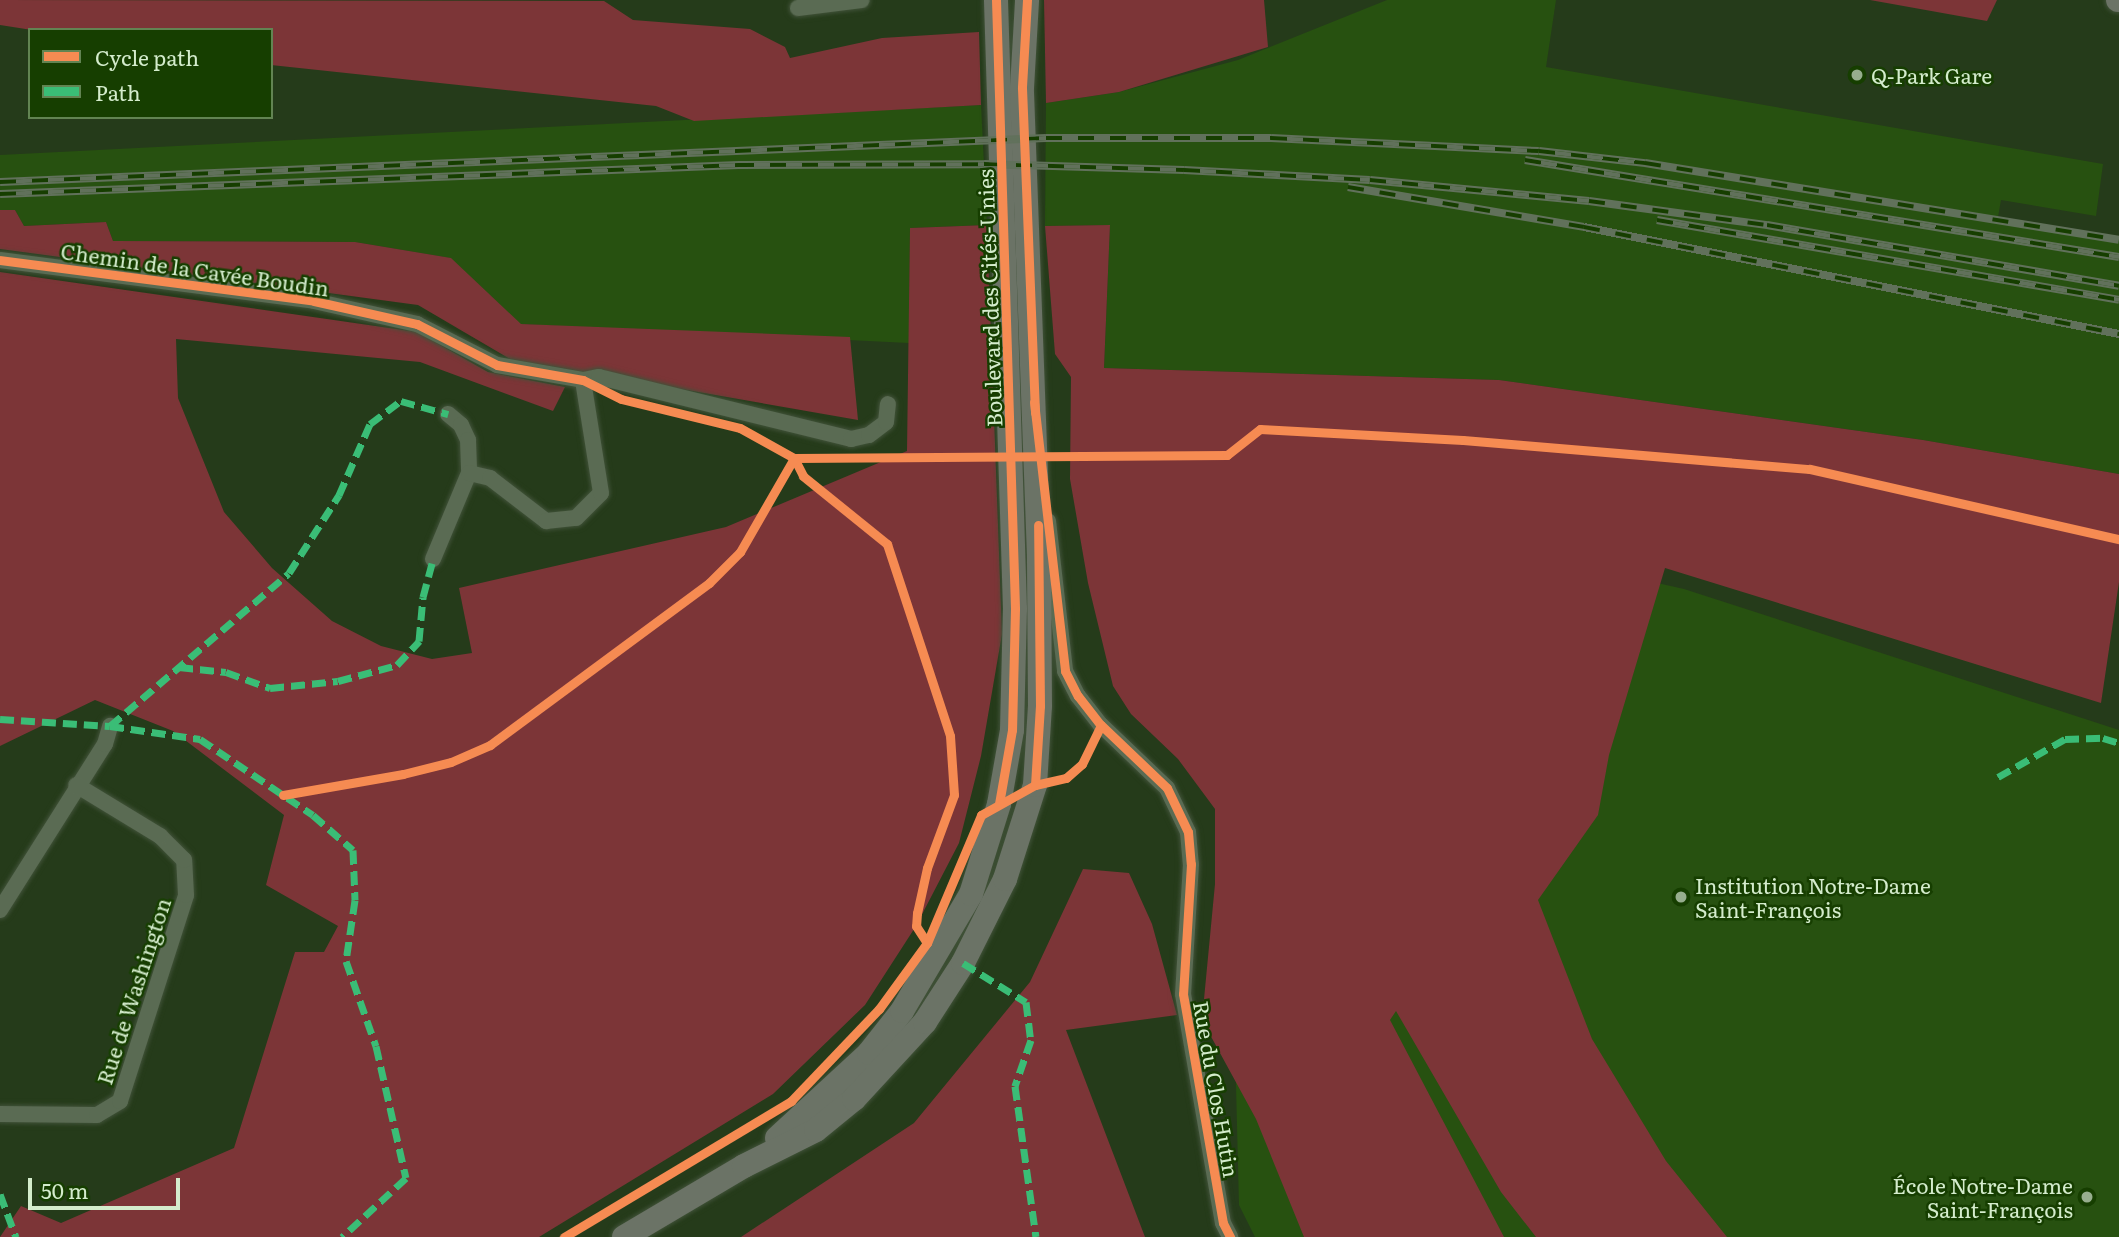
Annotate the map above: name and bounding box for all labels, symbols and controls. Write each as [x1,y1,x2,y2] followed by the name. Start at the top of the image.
[28,28,273,119] legend
[95,41,199,72] text: Cycle path
[1871,62,1992,88] place label: Q-Park Gare
[1849,67,1865,83] marker: Q-Park Gare
[95,76,141,107] text: Path
[972,169,1006,427] street label: Boulevard des Cités-Unies
[59,238,331,300] street label: Chemin de la Cavée Boudin
[1695,872,1931,922] place label: Institution Notre‐Dame Saint‐François
[1673,889,1689,905] marker: Institution Notre‐Dame Saint‐François
[91,895,175,1087] street label: Rue de Washington
[1189,999,1245,1179] street label: Rue du Clos Hutin
[32,1164,184,1208] scale bar
[1892,1172,2073,1222] place label: École Notre-Dame Saint-François
[41,1174,88,1205] text: 50 m
[2079,1189,2095,1205] marker: École Notre-Dame Saint-François

